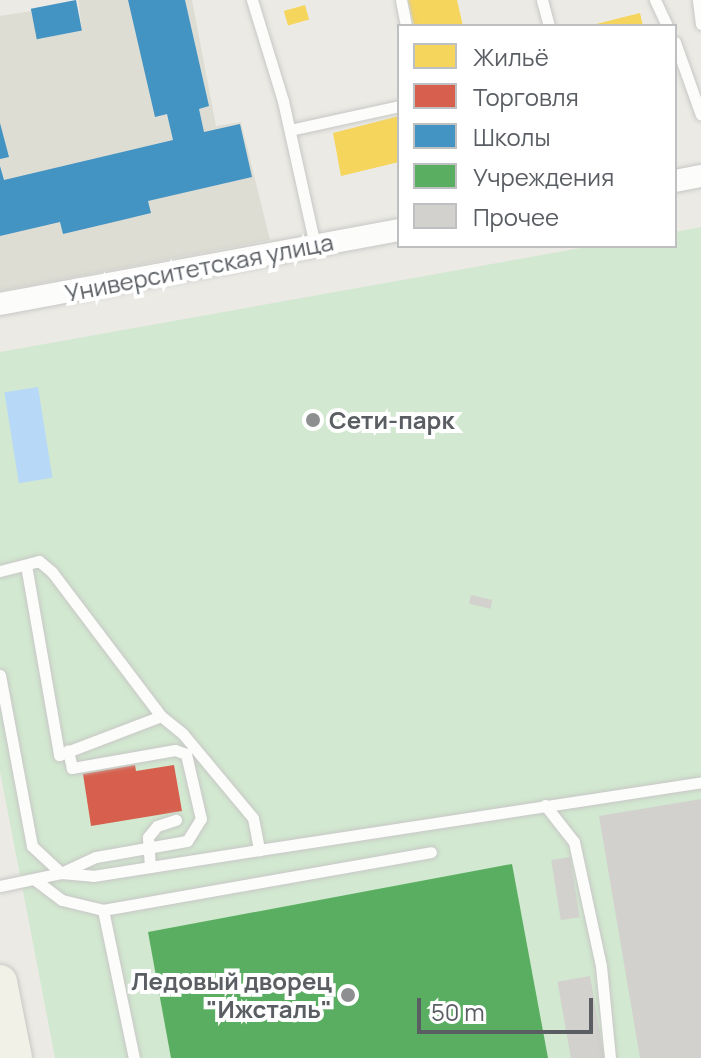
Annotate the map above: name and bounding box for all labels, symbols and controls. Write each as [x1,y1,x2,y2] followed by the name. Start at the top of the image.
[397,24,677,248] legend
[473,40,549,73] text: Жильё
[473,80,579,113] text: Торговля
[473,120,551,153] text: Школы
[473,160,614,193] text: Учреждения
[473,200,559,233] text: Прочее
[62,227,336,307] street label: Университетская улица
[329,406,454,434] place label: Сети-парк
[304,411,322,429] marker: Сети-парк
[131,967,332,1023] place label: Ледовый дворец "Ижсталь"
[421,982,597,1032] scale bar
[339,986,357,1004] marker: Ледовый дворец "Ижсталь"
[431,995,485,1028] text: 50 m

